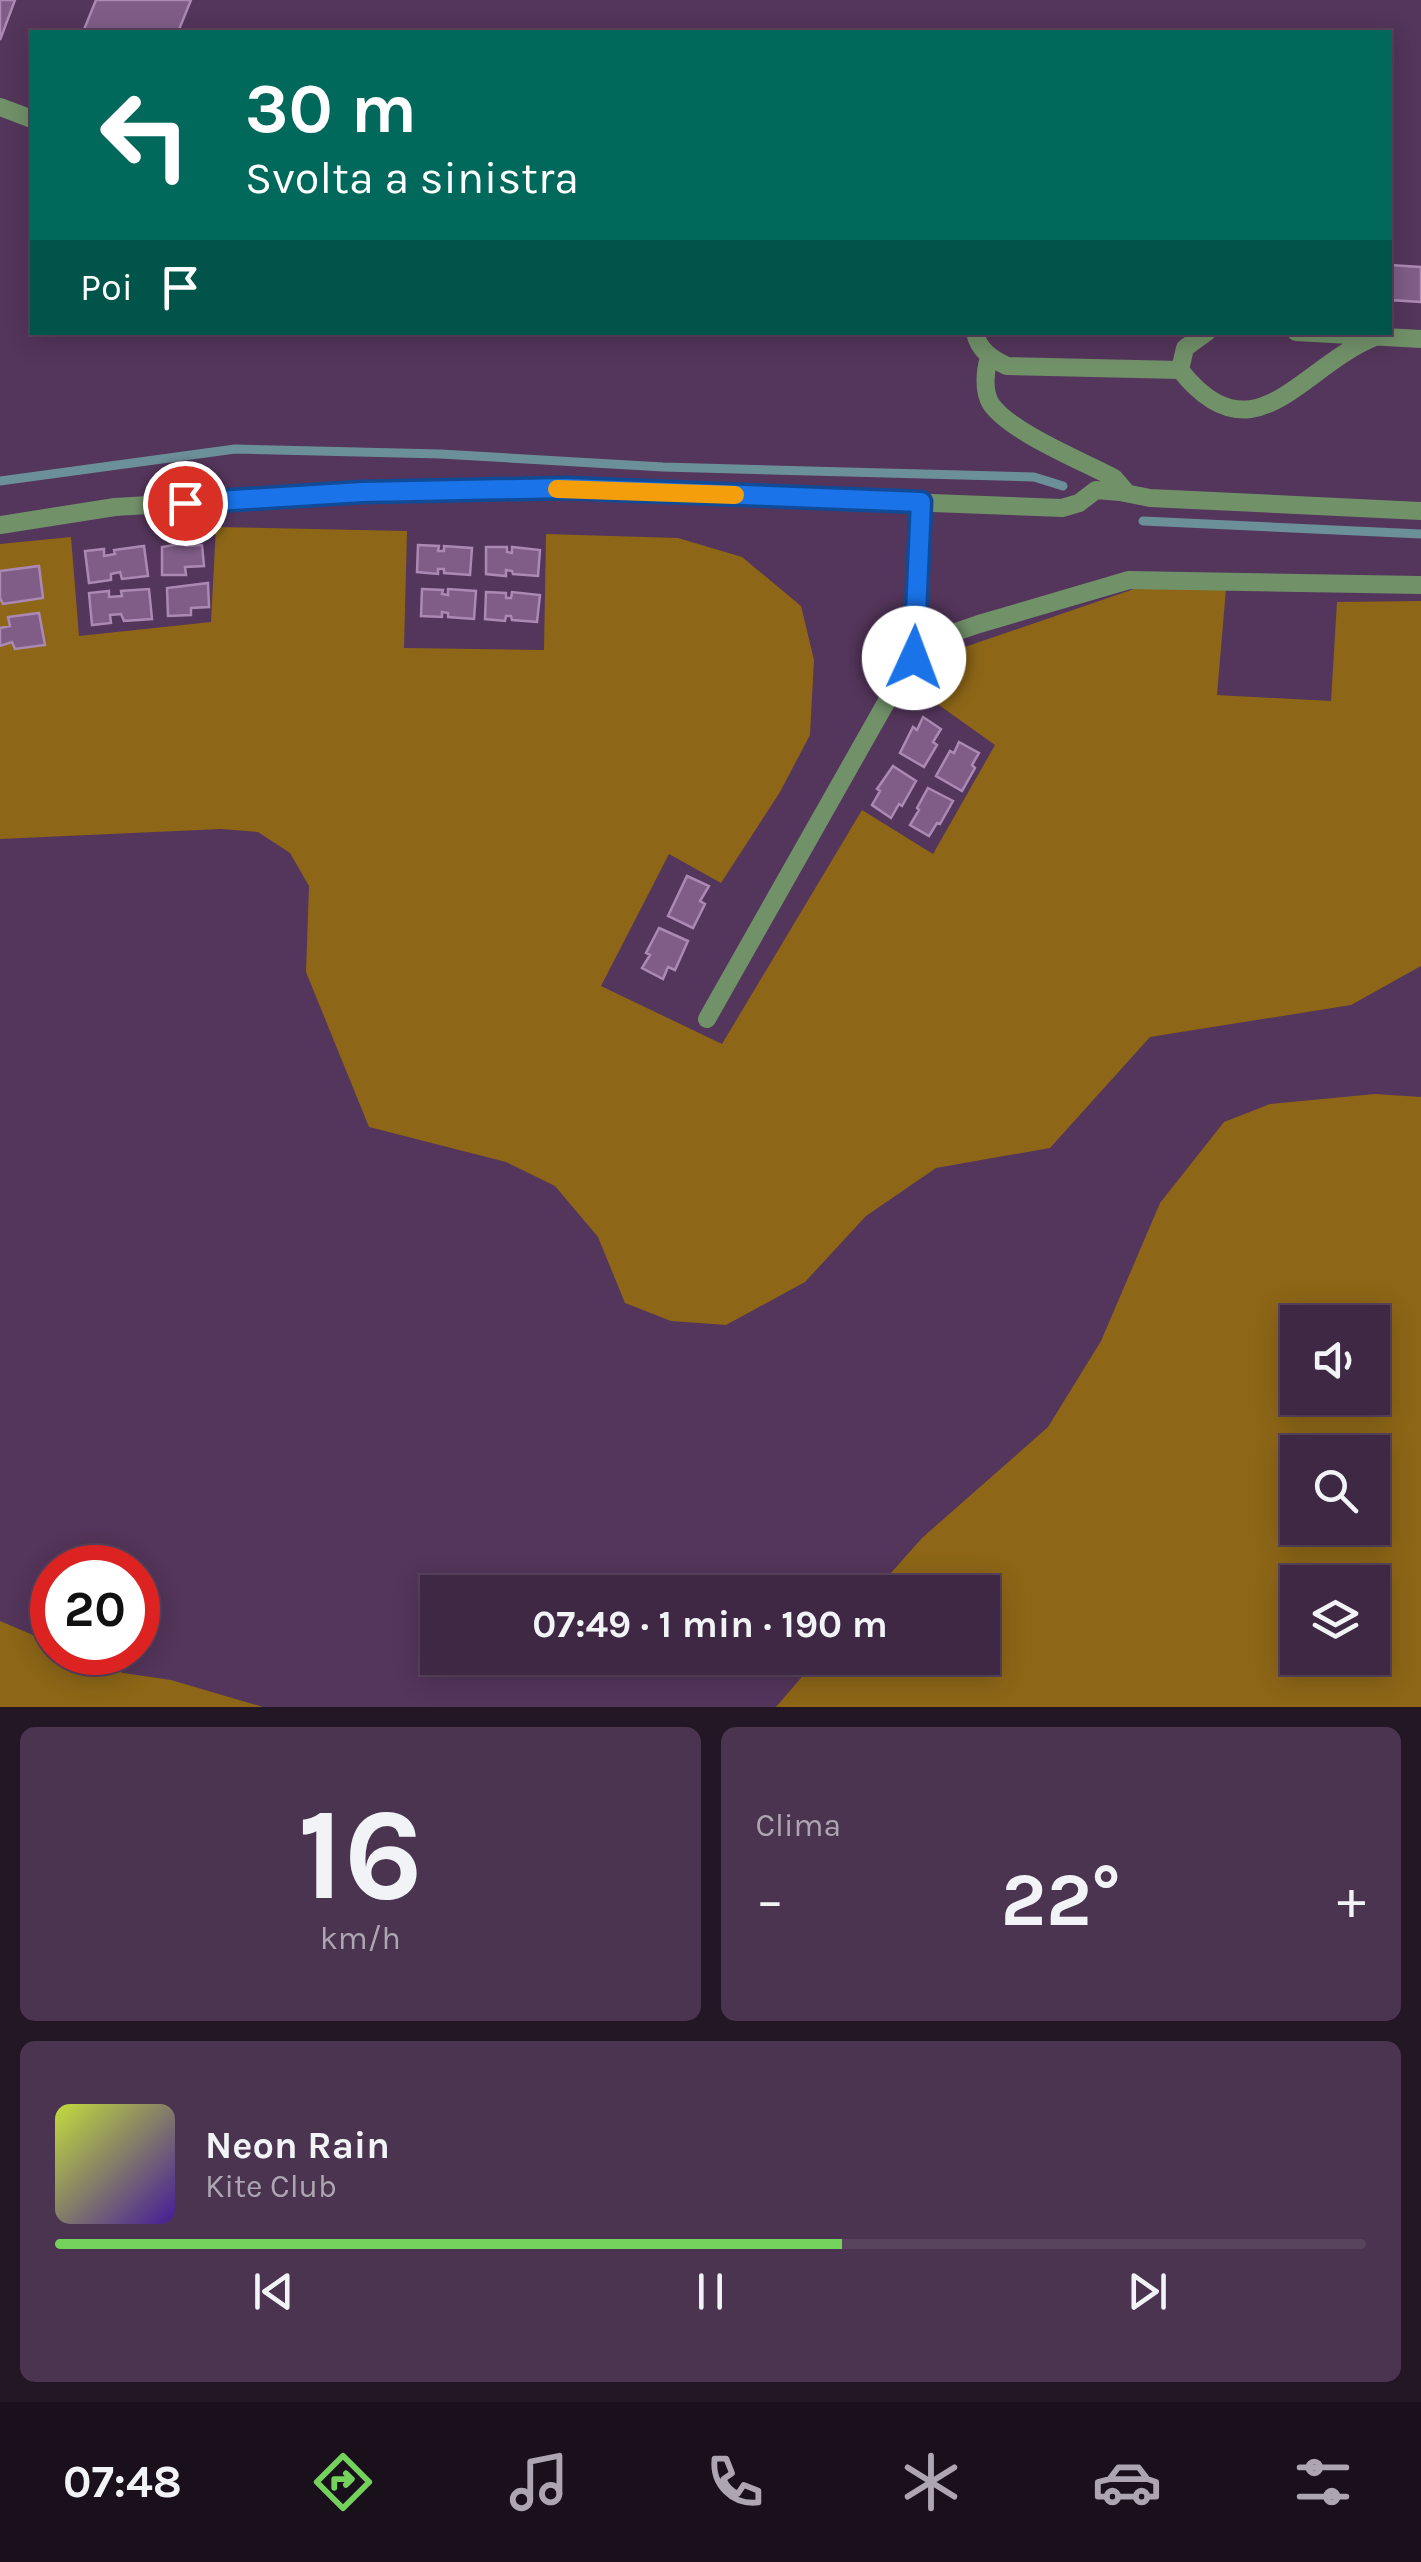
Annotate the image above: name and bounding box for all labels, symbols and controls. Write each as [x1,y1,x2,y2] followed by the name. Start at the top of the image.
[245,68,417,150] text: 30 m
[80,70,210,200] icon: left
[245,152,579,204] text: Svolta a sinistra
[153,260,208,315] icon: arrive
[80,265,133,310] text: Poi
[143,461,228,546] pin
[158,476,213,531] icon: arrive
[862,606,966,710] position arrow
[1280,1305,1390,1675] map controls
[1280,1305,1390,1415] button: sound
[1280,1435,1390,1545] button: search
[30,1545,160,1675] speed limit sign: 20
[1280,1565,1390,1675] button: layers
[532,1602,888,1647] text: 07:49 · 1 min · 190 m
[298,1779,423,1931] text: 16
[756,1807,841,1844] text: Clima
[1001,1856,1121,1944] text: 22°
[756,1868,784,1932] text: −
[1337,1868,1366,1932] text: +
[320,1920,401,1957] text: km/h
[205,2123,390,2168] text: Neon Rain
[205,2168,337,2205] text: Kite Club
[246,2264,301,2319] icon: previous
[683,2264,738,2319] icon: pause
[1120,2264,1175,2319] icon: next
[308,2447,378,2517] icon: directions
[504,2447,574,2517] icon: music
[700,2447,770,2517] icon: phone
[896,2447,966,2517] icon: climate
[1092,2447,1162,2517] icon: car
[1288,2447,1358,2517] icon: filters
[63,2456,182,2508] text: 07:48

